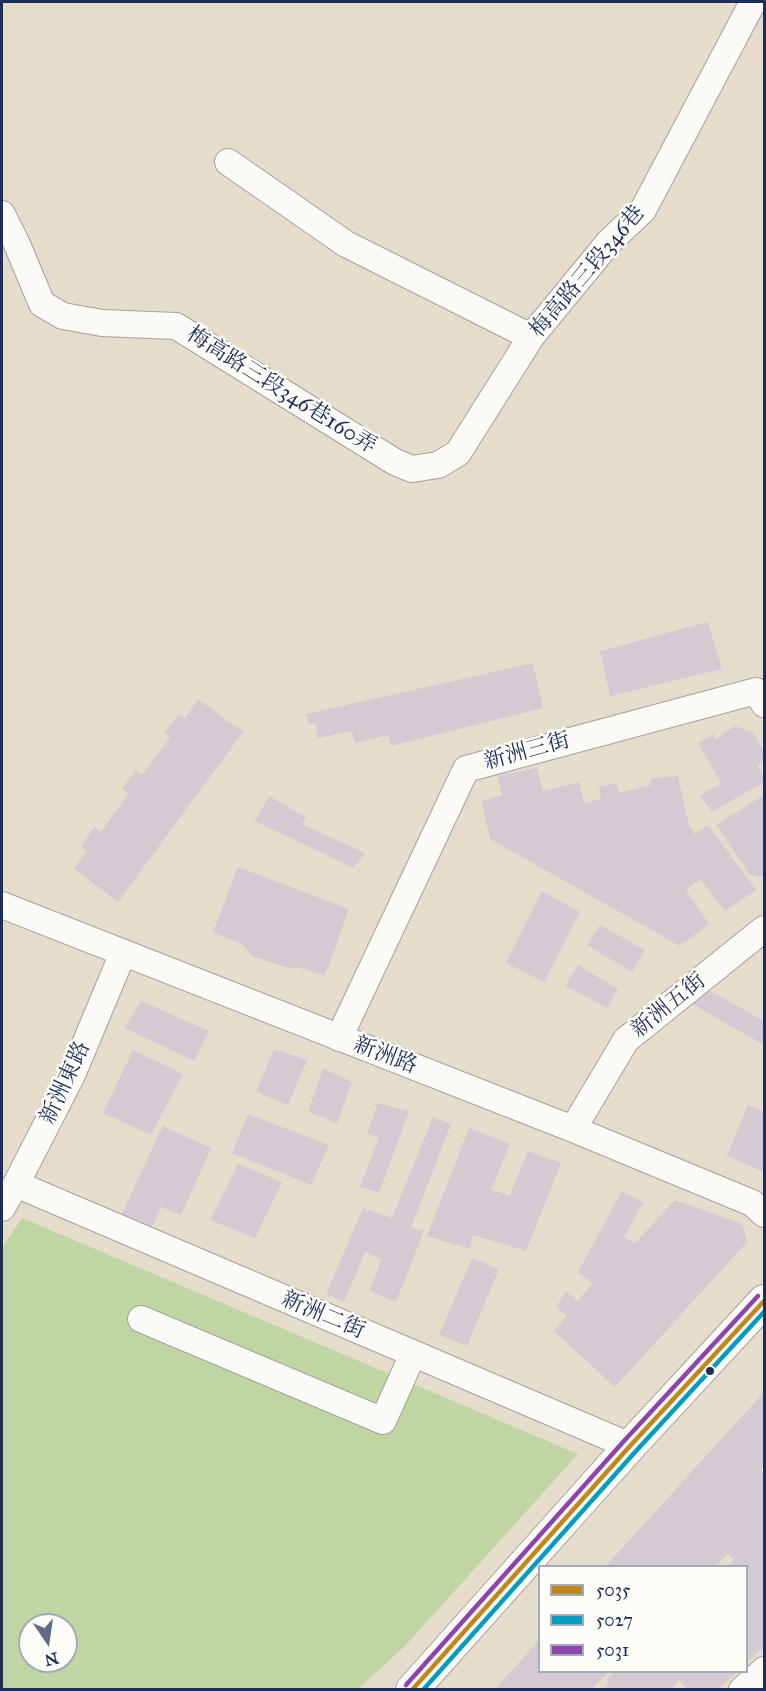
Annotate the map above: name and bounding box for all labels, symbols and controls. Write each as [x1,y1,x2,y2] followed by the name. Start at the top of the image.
[525,201,651,343] street label: 梅高路三段346巷
[181,322,381,460] street label: 梅高路三段346巷160弄
[481,728,573,776] street label: 新洲三街
[626,968,712,1044] street label: 新洲五街
[349,1032,421,1080] street label: 新洲路
[35,1038,97,1128] street label: 新洲東路
[277,1287,369,1345] street label: 新洲二街
[704,1365,716,1377] unlabelled marker
[538,1565,748,1673] legend
[596,1579,630,1601] text: 5035
[596,1609,633,1631] text: 5027
[18,1613,78,1673] north arrow
[596,1639,629,1661] text: 5031
[43,1648,60,1670] text: N

